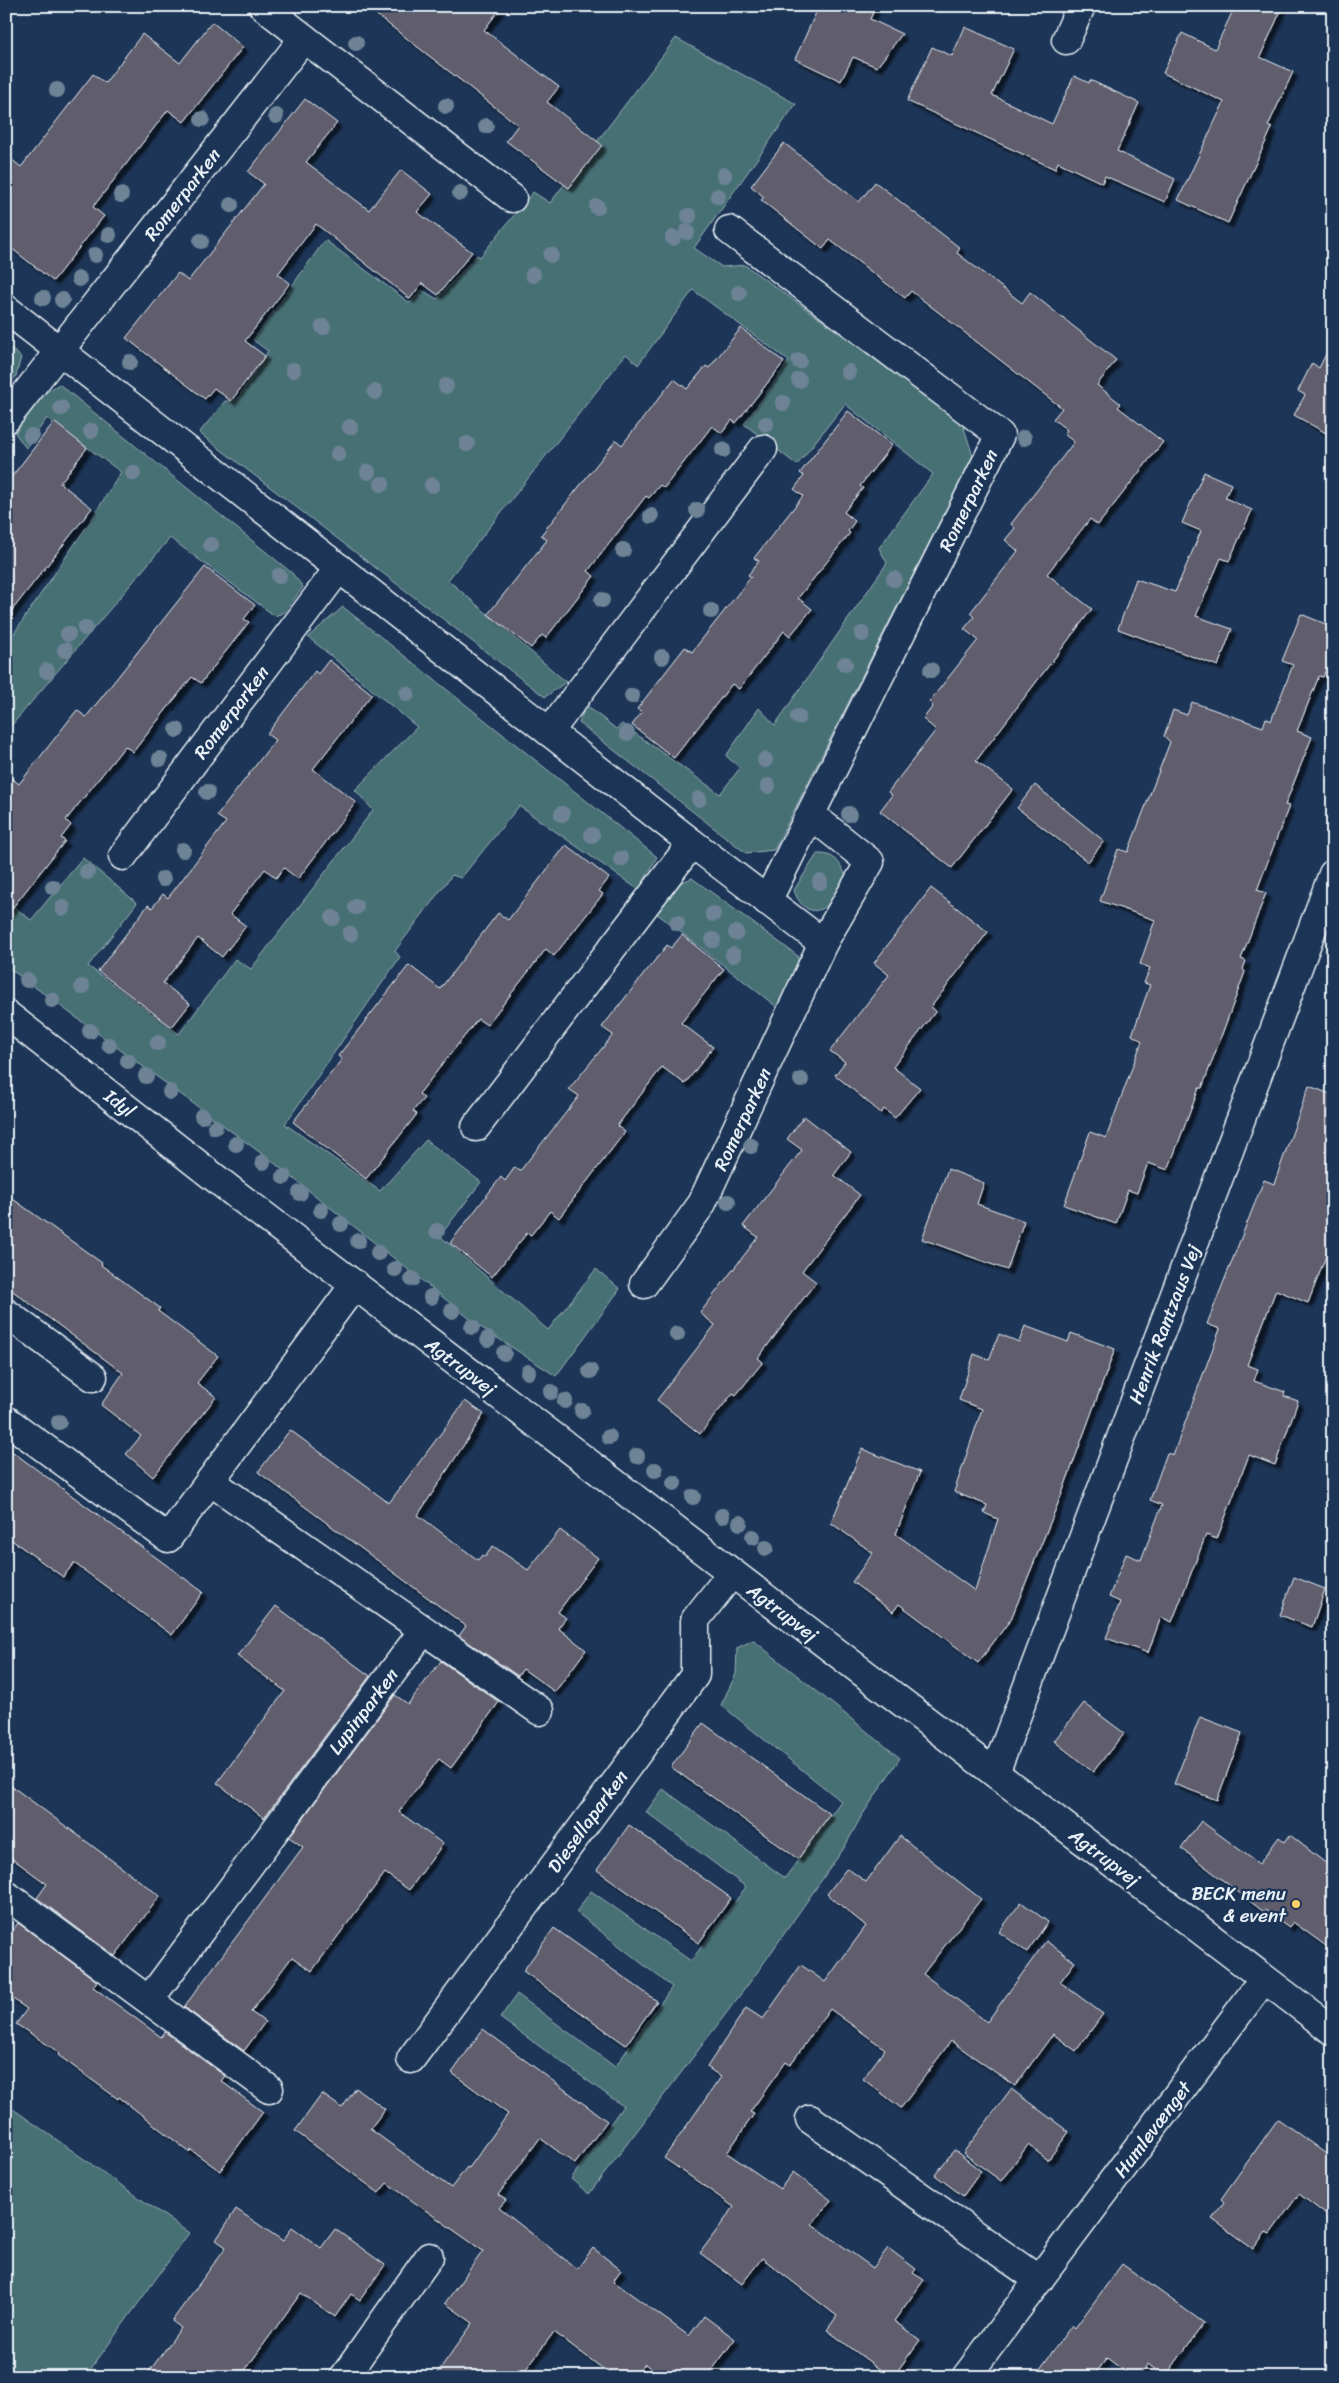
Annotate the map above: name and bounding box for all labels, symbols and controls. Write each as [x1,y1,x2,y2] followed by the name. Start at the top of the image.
[135,140,230,248] street label: Romerparken
[929,443,1008,557] street label: Romerparken
[185,658,278,767] street label: Romerparken
[704,1062,781,1176] street label: Romerparken
[96,1080,143,1127] street label: Idyl
[1119,1239,1210,1409] street label: Henrik Rantzaus Vej
[417,1328,505,1405] street label: Agtrupvej
[739,1574,827,1651] street label: Agtrupvej
[320,1661,407,1762] street label: Lupinparken
[538,1762,636,1880] street label: Diesellaparken
[1061,1819,1149,1896] street label: Agtrupvej
[1191,1877,1287,1932] place label: BECK menu & event
[1290,1898,1302,1910] marker: BECK menu & event
[1105,2073,1201,2185] street label: Humlevænget

